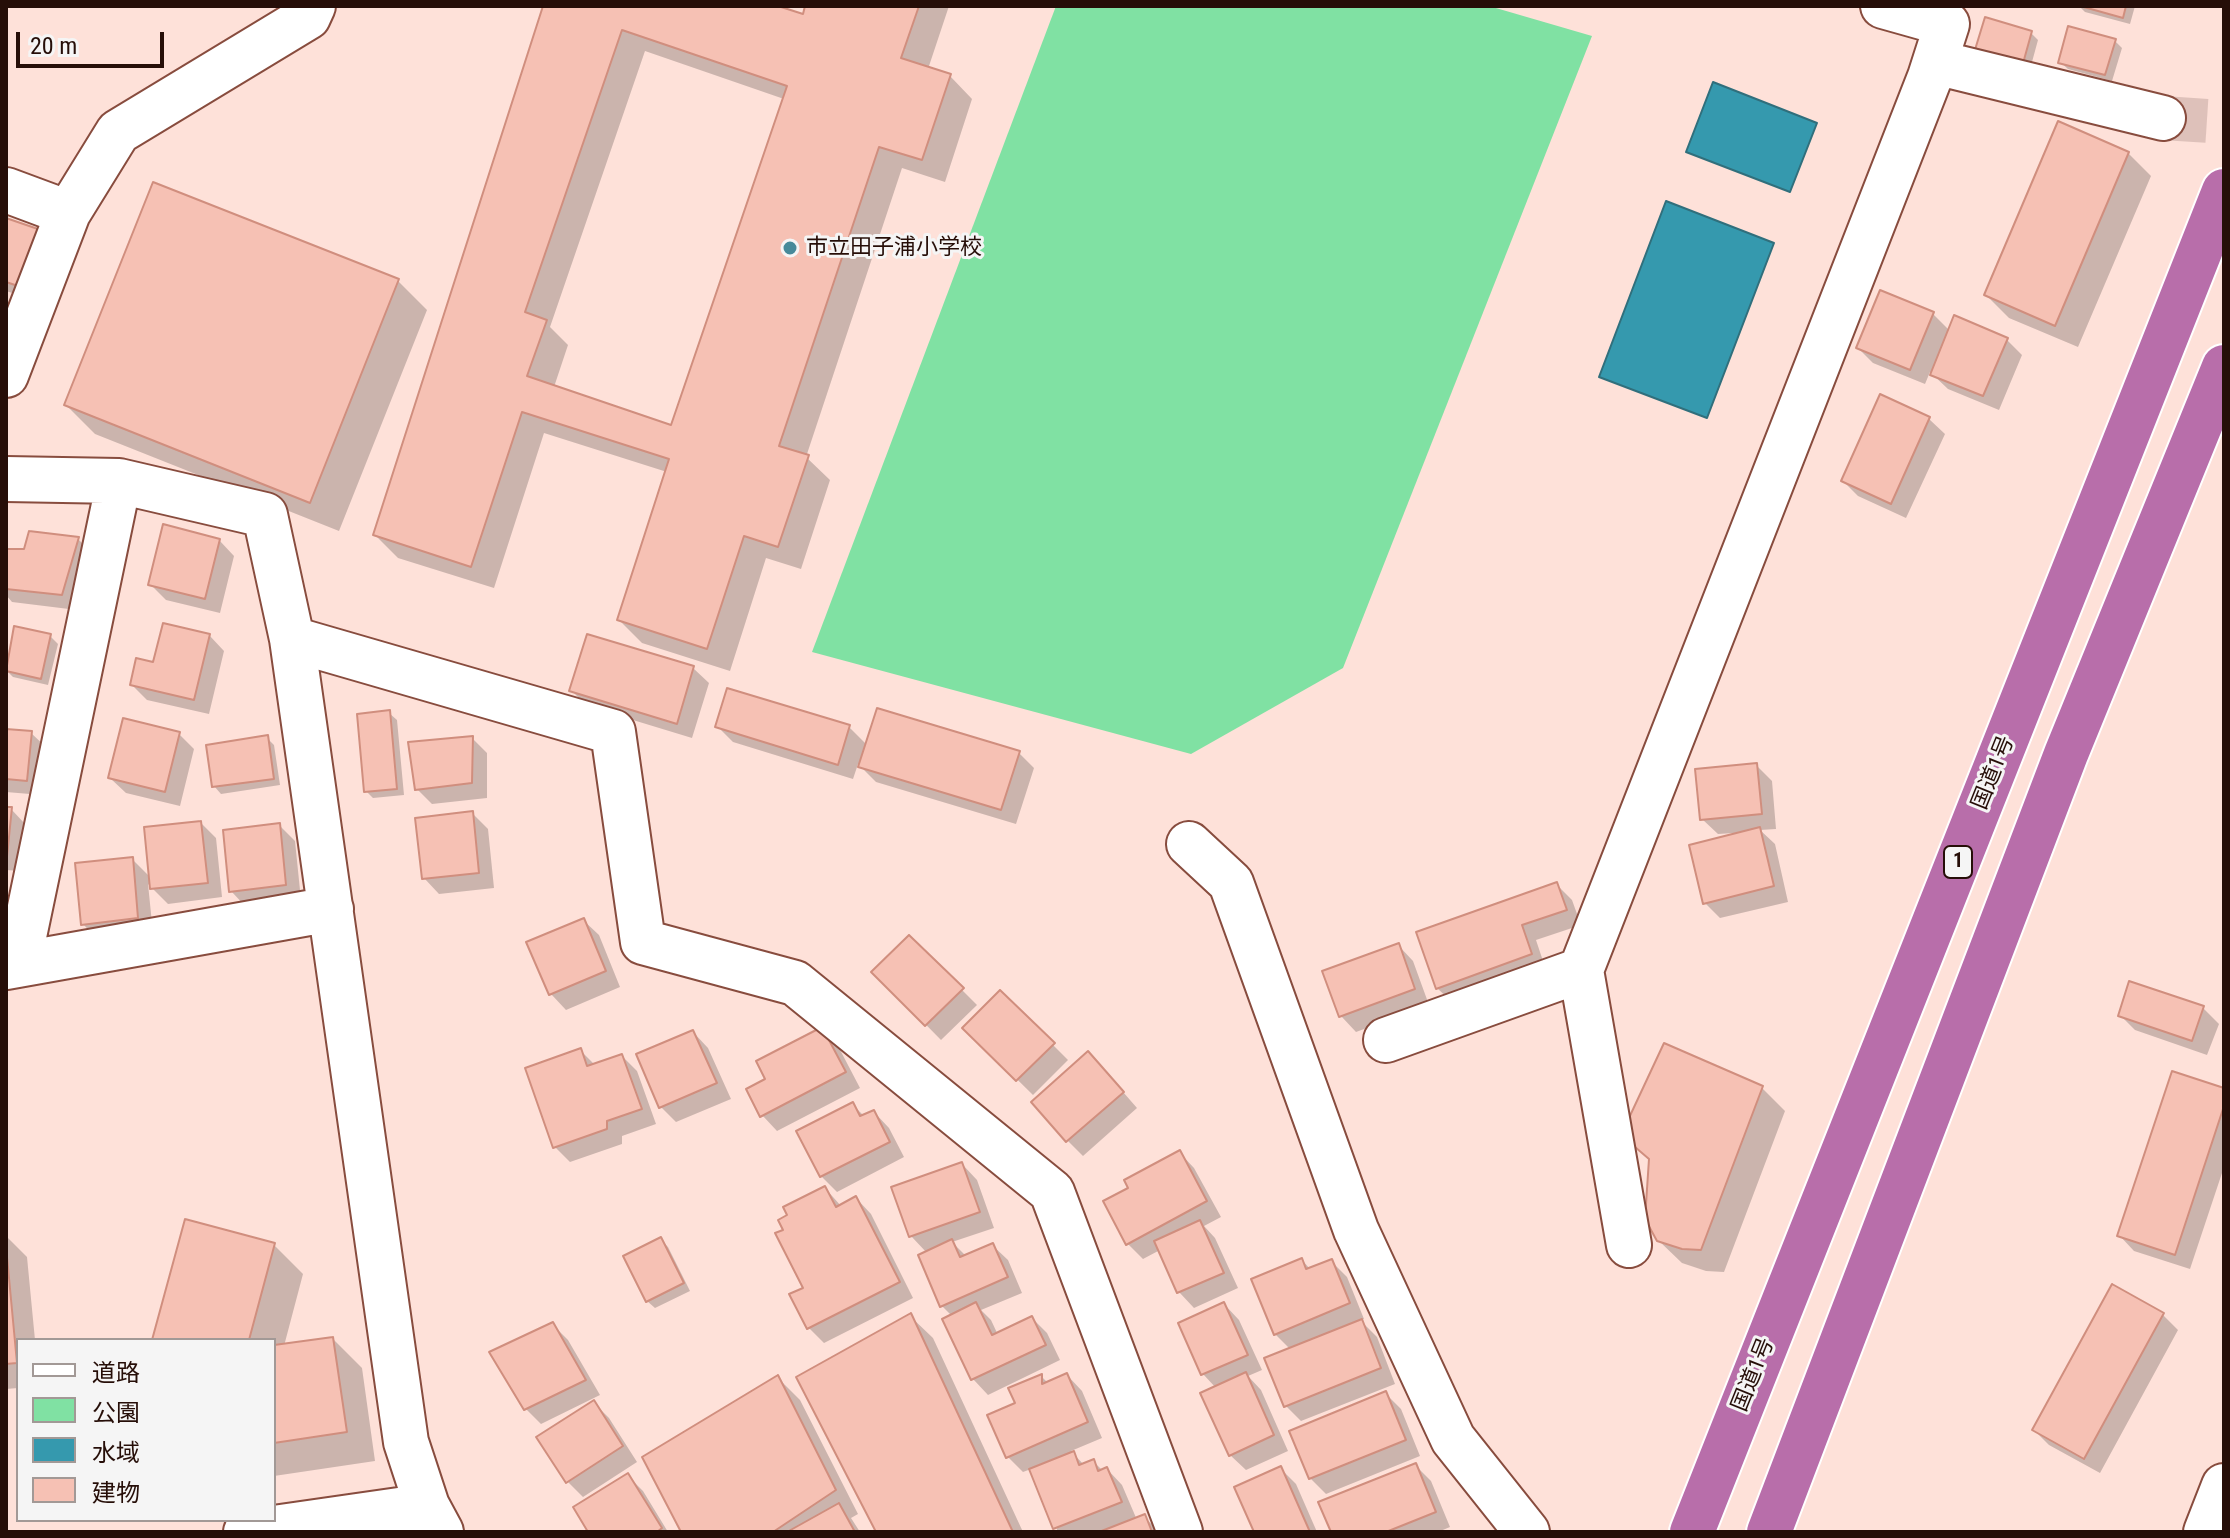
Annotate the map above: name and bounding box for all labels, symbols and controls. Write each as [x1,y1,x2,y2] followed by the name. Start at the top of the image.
[20,16,168,66] scale bar
[30,32,77,60] text: 20 m
[806,235,982,261] place label: 市立田子浦小学校
[781,239,799,257] marker: 市立田子浦小学校
[1967,732,2021,814] street label: 国道1号
[1944,846,1972,878] road number: 1
[1727,1334,1781,1416] street label: 国道1号
[16,1338,276,1522] legend
[92,1359,140,1387] text: 道路
[92,1399,140,1427] text: 公園
[92,1439,140,1467] text: 水域
[92,1479,140,1507] text: 建物

